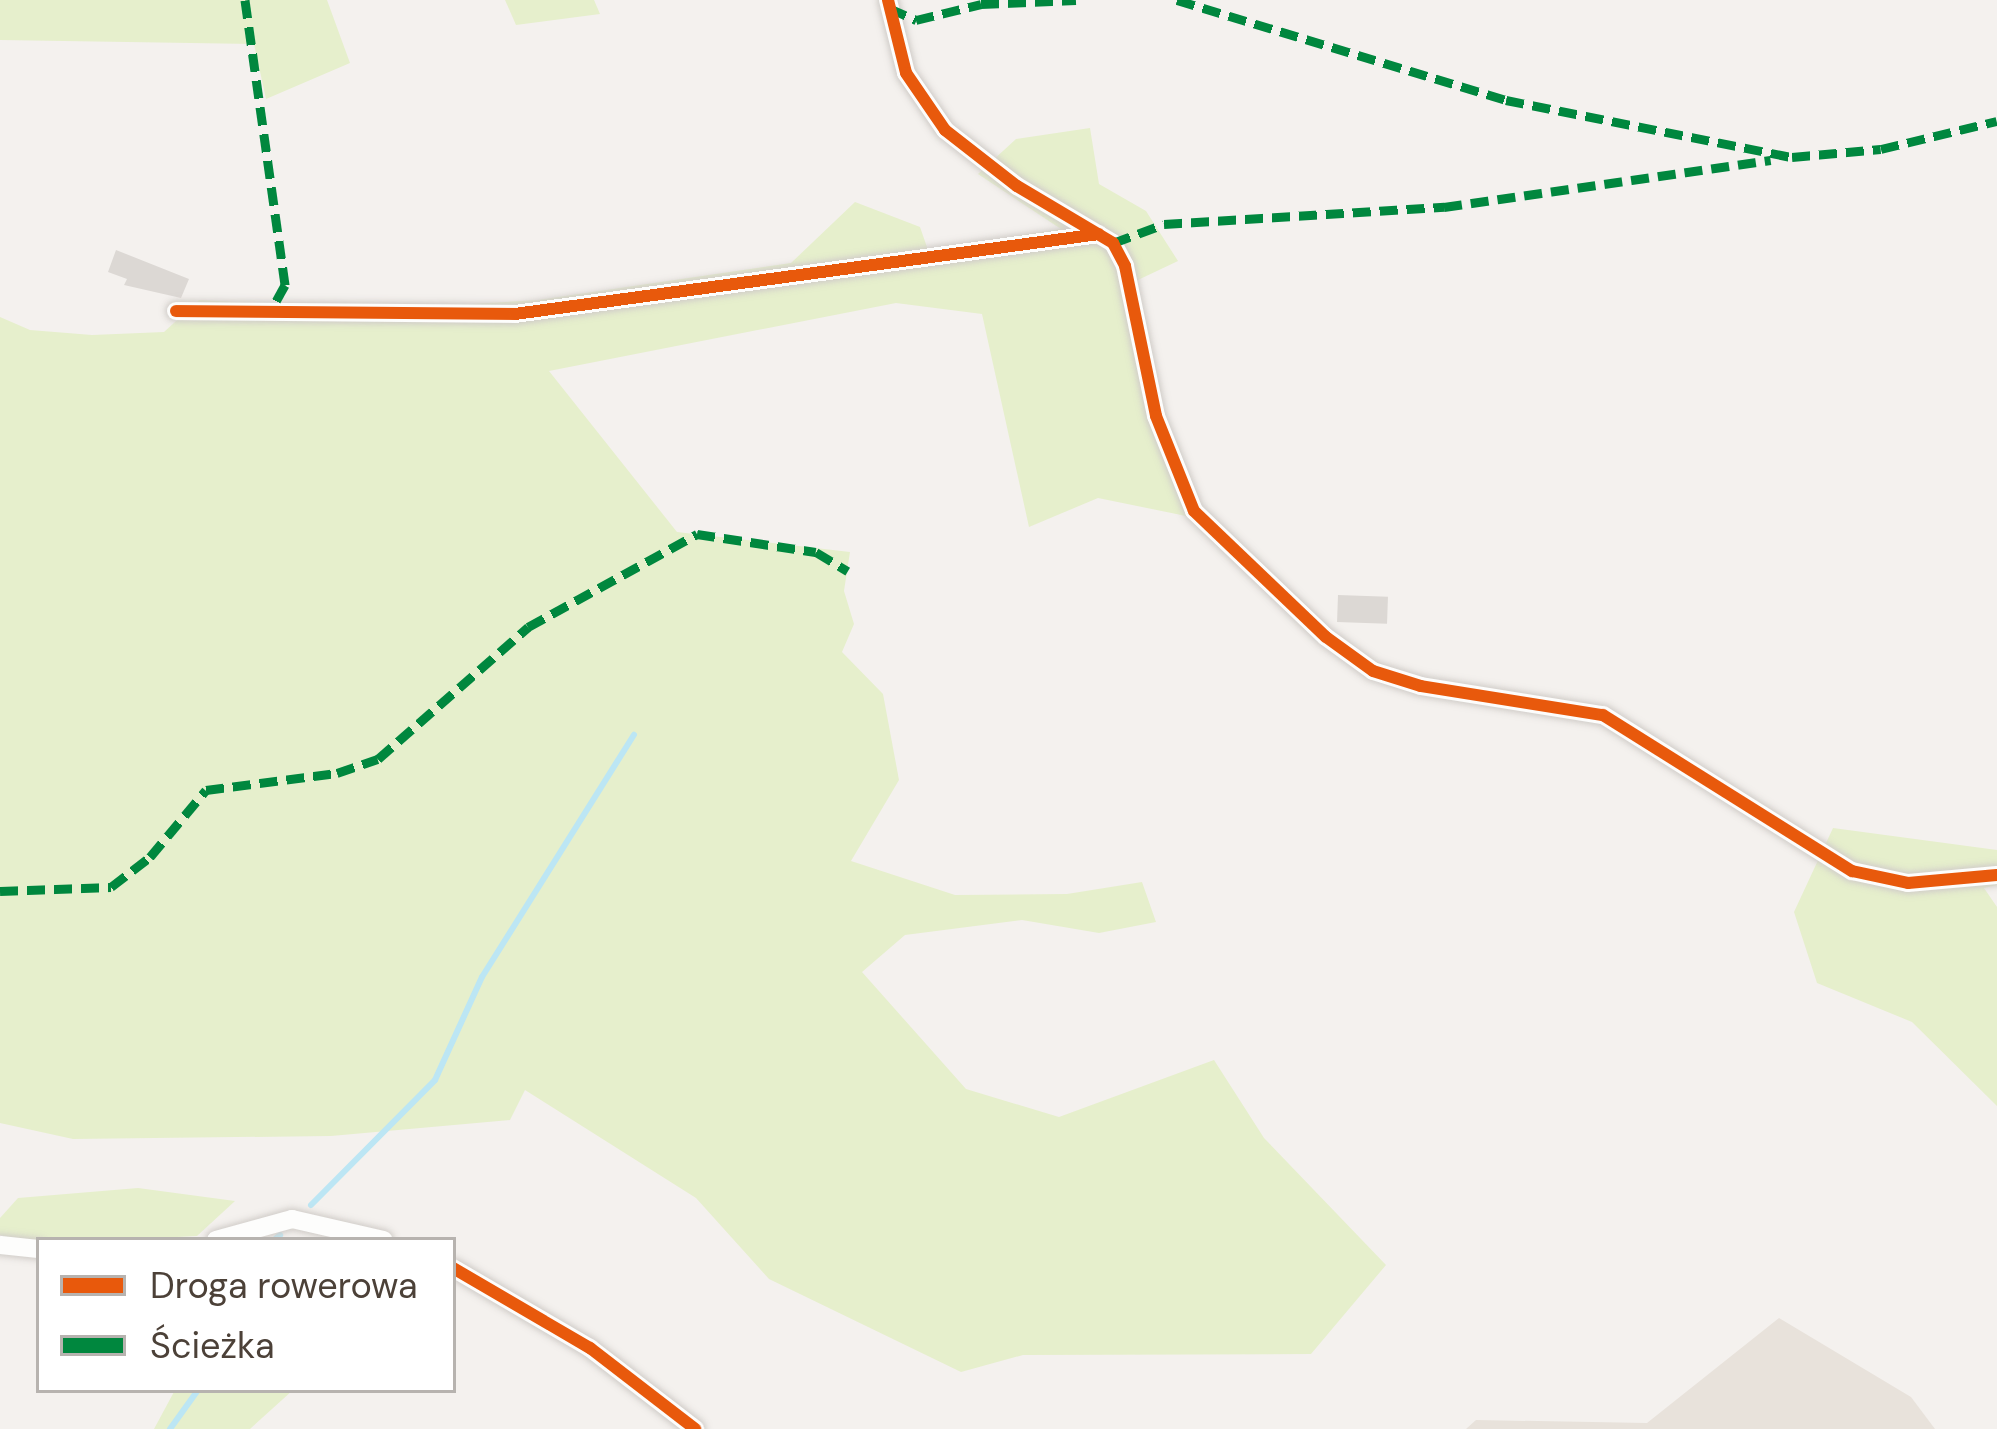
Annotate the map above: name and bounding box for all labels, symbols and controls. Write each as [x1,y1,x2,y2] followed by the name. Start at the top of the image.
[36,1237,456,1393] legend
[150,1262,417,1309] text: Droga rowerowa
[150,1322,275,1369] text: Ścieżka

